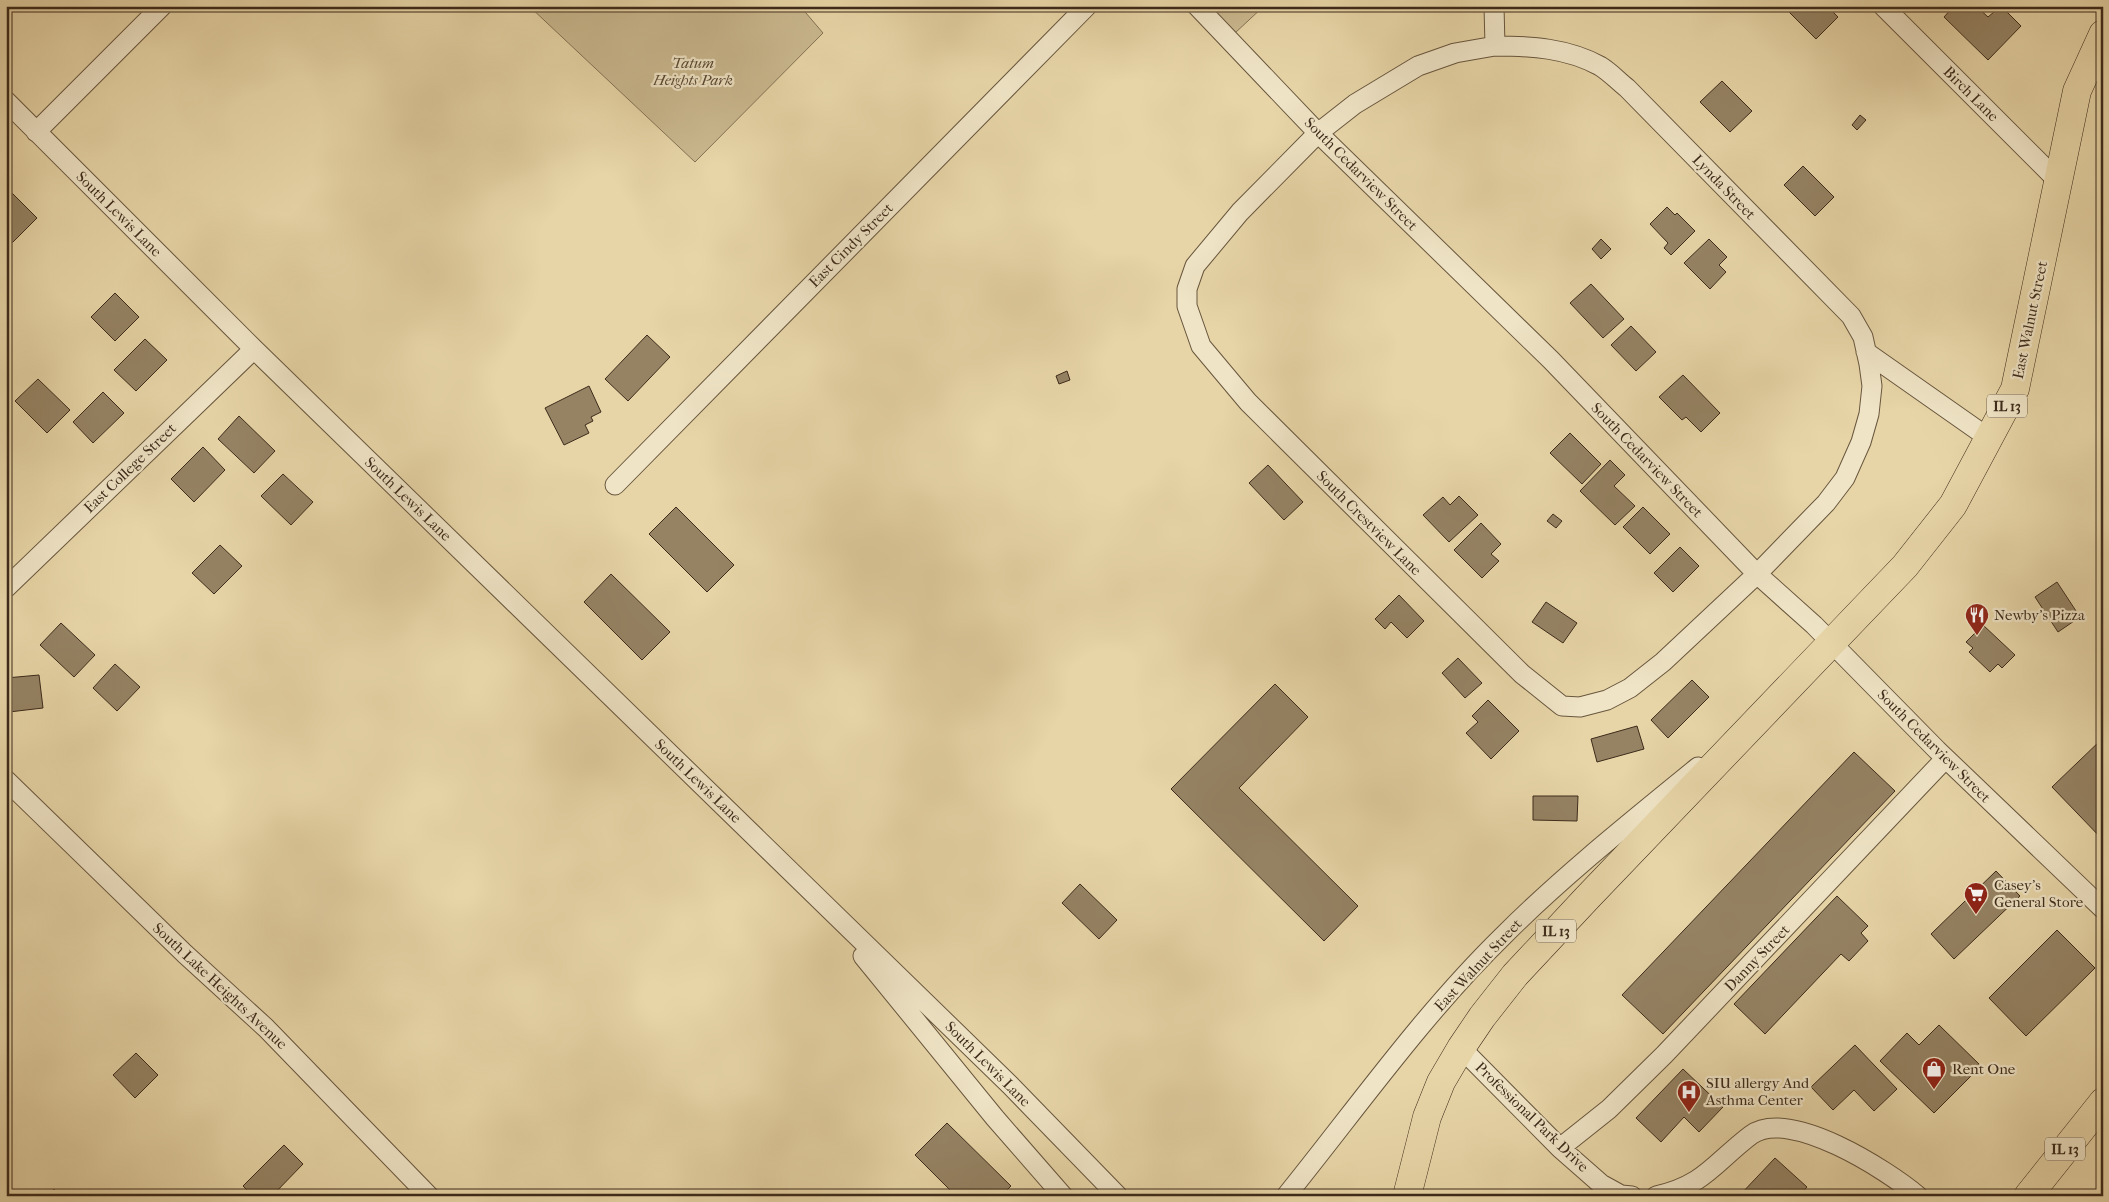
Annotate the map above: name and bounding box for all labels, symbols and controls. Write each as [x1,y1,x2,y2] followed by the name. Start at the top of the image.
[652,54,733,89] park label: Tatum Heights Park
[1940,63,2003,126] street label: Birch Lane
[1301,114,1422,235] street label: South Cedarview Street
[1689,151,1760,224] street label: Lynda Street
[73,168,166,261] street label: South Lewis Lane
[805,199,897,291] street label: East Cindy Street
[2009,259,2051,381] street label: East Walnut Street
[1987,394,2027,418] road number: IL 13
[1587,399,1707,522] street label: South Cedarview Street
[80,419,180,517] street label: East College Street
[361,453,455,545] street label: South Lewis Lane
[1313,467,1426,580] street label: South Crestview Lane
[1964,602,1990,636] restaurant icon: Newby's Pizza
[1994,606,2086,624] place label: Newby's Pizza
[1874,686,1995,807] street label: South Cedarview Street
[651,735,745,827] street label: South Lewis Lane
[1994,876,2084,911] place label: Casey's General Store
[1963,881,1989,915] supermarket icon: Casey's General Store
[1430,914,1526,1015] street label: East Walnut Street
[149,919,291,1053] street label: South Lake Heights Avenue
[1536,919,1576,942] road number: IL 13
[1721,920,1794,995] street label: Danny Street
[942,1018,1035,1111] street label: South Lewis Lane
[1921,1056,1947,1090] shop icon: Rent One
[1472,1058,1593,1176] street label: Professional Park Drive
[1952,1060,2016,1078] place label: Rent One
[1705,1074,1810,1109] place label: SIU allergy And Asthma Center
[1676,1079,1702,1113] hospital icon: SIU allergy And Asthma Center
[2045,1138,2085,1160] road number: IL 13

